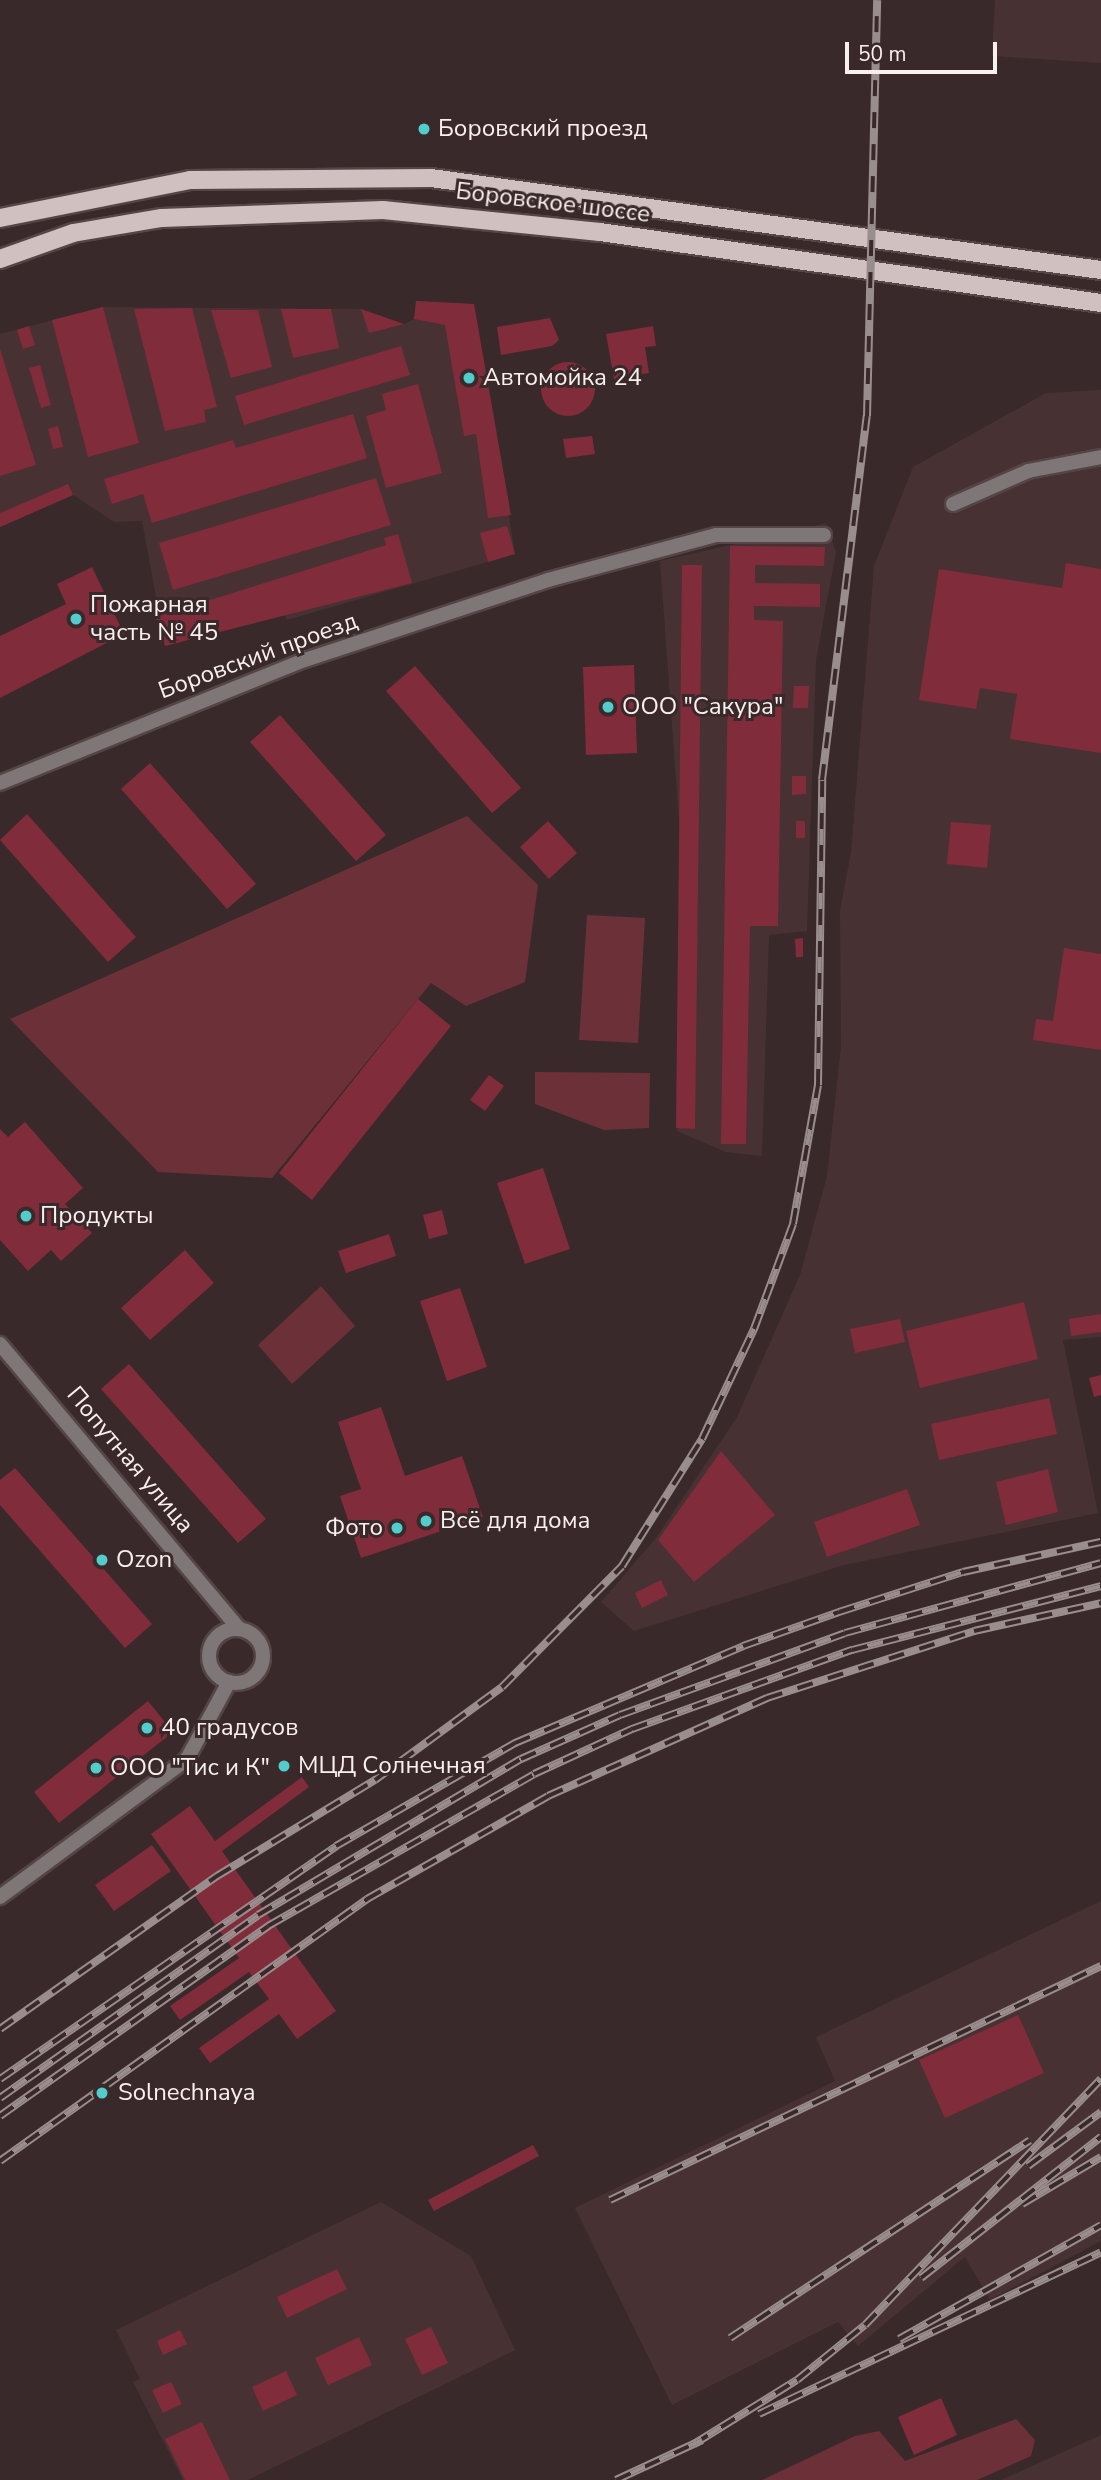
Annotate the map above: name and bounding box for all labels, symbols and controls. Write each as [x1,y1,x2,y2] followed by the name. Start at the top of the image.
[849,28,1001,72] scale bar
[858,40,907,68] text: 50 m
[438,115,648,143] place label: Боровский проезд
[416,121,432,137] marker: Боровский проезд
[454,177,652,229] street label: Боровское шоссе
[483,364,642,392] place label: Автомойка 24
[461,370,477,386] marker: Автомойка 24
[90,591,218,647] place label: Пожарная часть № 45
[155,607,361,705] street label: Боровский проезд
[68,611,84,627] marker: Пожарная часть № 45
[622,693,783,721] place label: ООО "Сакура"
[600,699,616,715] marker: ООО "Сакура"
[40,1202,154,1230] place label: Продукты
[18,1208,34,1224] marker: Продукты
[60,1381,200,1539] street label: Попутная улица
[440,1507,590,1535] place label: Всё для дома
[418,1513,434,1529] marker: Всё для дома
[325,1514,383,1542] place label: Фото
[389,1520,405,1536] marker: Фото
[116,1546,172,1574] place label: Ozon
[94,1552,110,1568] marker: Ozon
[161,1714,298,1742] place label: 40 градусов
[139,1720,155,1736] marker: 40 градусов
[298,1752,486,1780] place label: МЦД Солнечная
[110,1754,270,1782] place label: ООО "Тис и К"
[276,1758,292,1774] marker: МЦД Солнечная
[88,1760,104,1776] marker: ООО "Тис и К"
[118,2079,255,2107] place label: Solnechnaya
[92,2083,112,2103] marker: Solnechnaya

